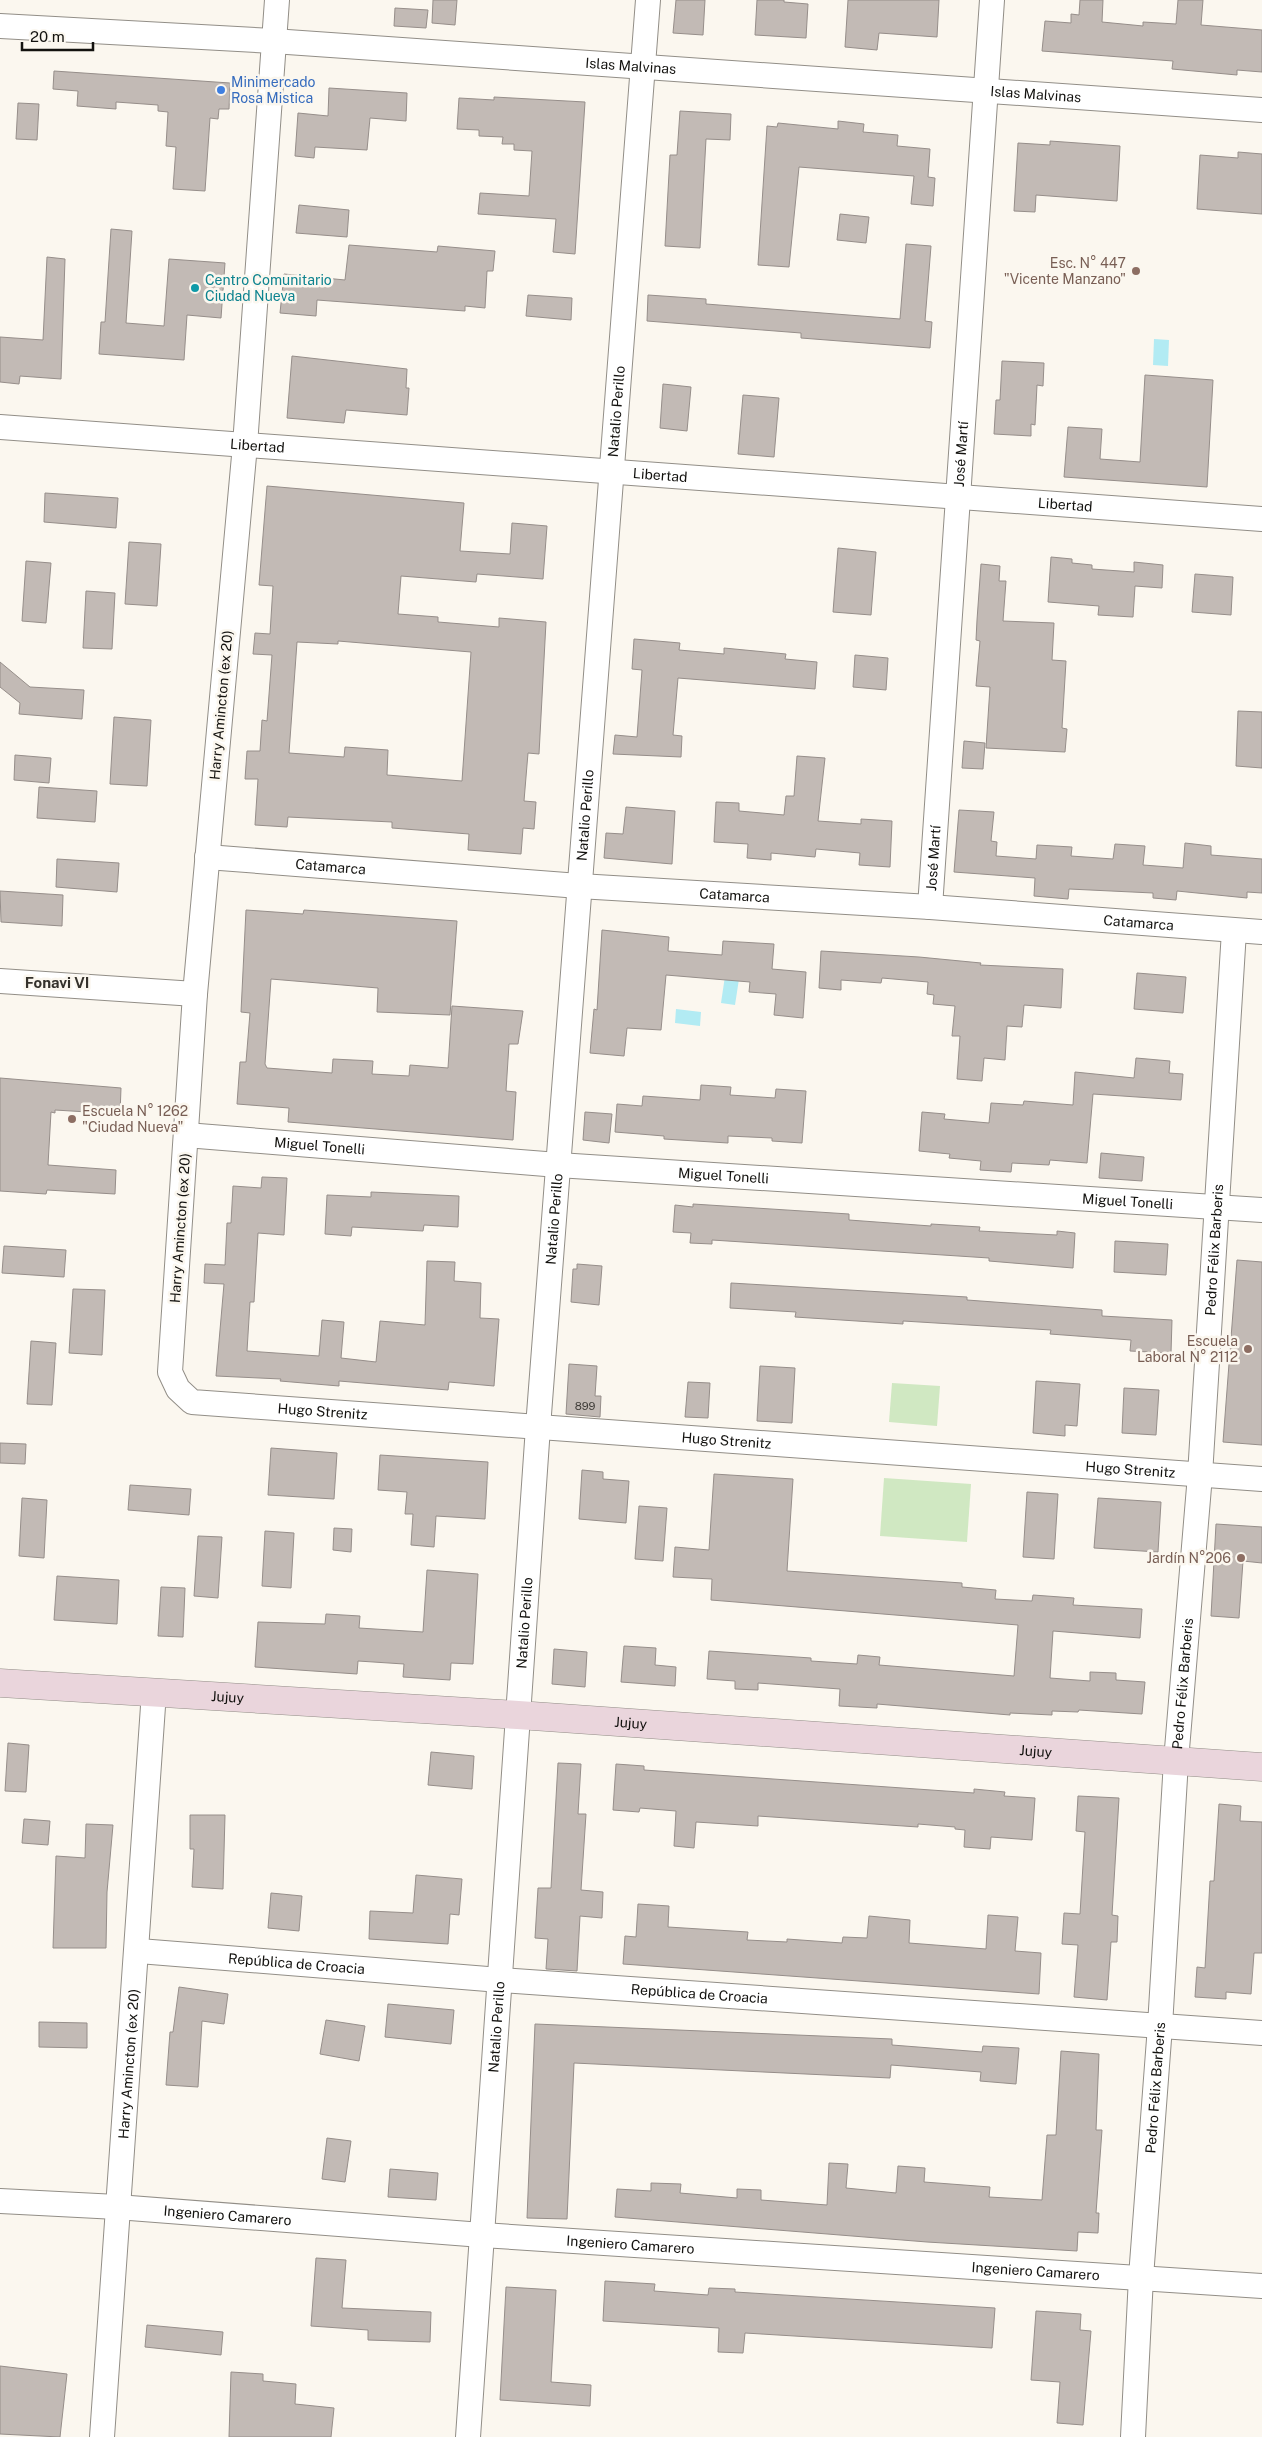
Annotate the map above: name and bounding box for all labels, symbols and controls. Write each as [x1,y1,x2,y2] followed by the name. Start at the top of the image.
[22,20,94,52] scale bar
[30,28,65,45] text: 20 m
[585,55,677,77] street label: Islas Malvinas
[231,74,316,106] place label: Minimercado Rosa Mistica
[990,83,1082,105] street label: Islas Malvinas
[215,84,227,96] marker: Minimercado Rosa Mistica
[1004,255,1126,287] place label: Esc. N° 447 "Vicente Manzano"
[1130,265,1142,277] marker: Esc. N° 447 "Vicente Manzano"
[205,272,332,304] place label: Centro Comunitario Ciudad Nueva
[189,282,201,294] marker: Centro Comunitario Ciudad Nueva
[605,365,628,458] street label: Natalio Perillo
[951,420,971,487] street label: José Martí
[229,436,285,456] street label: Libertad
[632,465,688,485] street label: Libertad
[1037,495,1093,515] street label: Libertad
[206,629,236,781] street label: Harry Amincton (ex 20)
[574,769,597,862] street label: Natalio Perillo
[923,824,944,892] street label: José Martí
[295,856,366,877] street label: Catamarca
[699,885,770,905] street label: Catamarca
[1103,912,1174,933] street label: Catamarca
[25,974,89,991] district label: Fonavi VI
[82,1103,188,1135] place label: Escuela N° 1262 "Ciudad Nueva"
[66,1113,78,1125] marker: Escuela N° 1262 "Ciudad Nueva"
[274,1134,366,1157] street label: Miguel Tonelli
[167,1152,193,1304] street label: Harry Amincton (ex 20)
[677,1165,769,1186] street label: Miguel Tonelli
[543,1173,566,1265] street label: Natalio Perillo
[1202,1184,1226,1316] street label: Pedro Félix Barberis
[1082,1191,1174,1212] street label: Miguel Tonelli
[1137,1333,1238,1365] place label: Escuela Laboral N° 2112
[1242,1343,1254,1355] marker: Escuela Laboral N° 2112
[277,1400,368,1423] street label: Hugo Strenitz
[575,1400,595,1412] house number: 899
[681,1429,772,1452] street label: Hugo Strenitz
[1085,1458,1176,1481] street label: Hugo Strenitz
[1146,1550,1231,1566] place label: Jardín N°206
[1235,1552,1247,1564] marker: Jardín N°206
[513,1577,536,1669] street label: Natalio Perillo
[1169,1617,1196,1750] street label: Pedro Félix Barberis
[211,1688,245,1706] street label: Jujuy
[614,1714,648,1732] street label: Jujuy
[1019,1742,1053,1760] street label: Jujuy
[227,1950,366,1977] street label: República de Croacia
[485,1981,508,2073] street label: Natalio Perillo
[630,1981,768,2007] street label: República de Croacia
[115,1988,142,2139] street label: Harry Amincton (ex 20)
[1142,2022,1168,2154] street label: Pedro Félix Barberis
[163,2203,292,2228] street label: Ingeniero Camarero
[566,2233,695,2257] street label: Ingeniero Camarero
[971,2259,1100,2283] street label: Ingeniero Camarero

